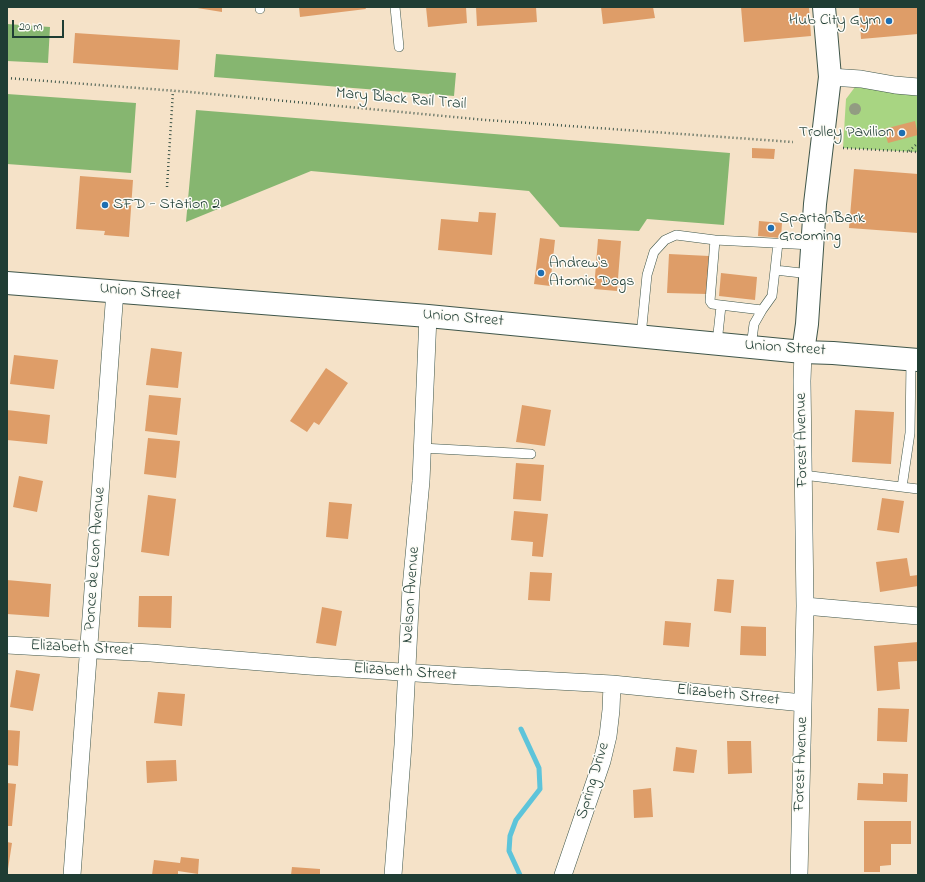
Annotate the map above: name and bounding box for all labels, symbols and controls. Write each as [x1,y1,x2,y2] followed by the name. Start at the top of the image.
[789,11,881,31] place label: Hub City Gym
[14,12,66,38] scale bar
[884,16,894,26] marker: Hub City Gym
[19,18,42,36] text: 20 m
[335,85,467,115] street label: Mary Black Rail Trail
[799,123,894,143] place label: Trolley Pavilion
[897,128,907,138] marker: Trolley Pavilion
[113,195,220,215] place label: SFD - Station 2
[100,200,110,210] marker: SFD - Station 2
[779,209,865,247] place label: SpartanBark Grooming
[766,223,776,233] marker: SpartanBark Grooming
[549,254,634,292] place label: Andrew's Atomic Dogs
[536,268,546,278] marker: Andrew's Atomic Dogs
[99,280,181,306] street label: Union Street
[422,306,504,332] street label: Union Street
[744,337,826,361] street label: Union Street
[793,392,813,488] street label: Forest Avenue
[81,486,111,632] street label: Ponce de Leon Avenue
[399,546,425,644] street label: Nelson Avenue
[30,637,134,661] street label: Elizabeth Street
[353,660,457,686] street label: Elizabeth Street
[676,681,780,711] street label: Elizabeth Street
[791,716,813,812] street label: Forest Avenue
[573,740,615,822] street label: Spring Drive

